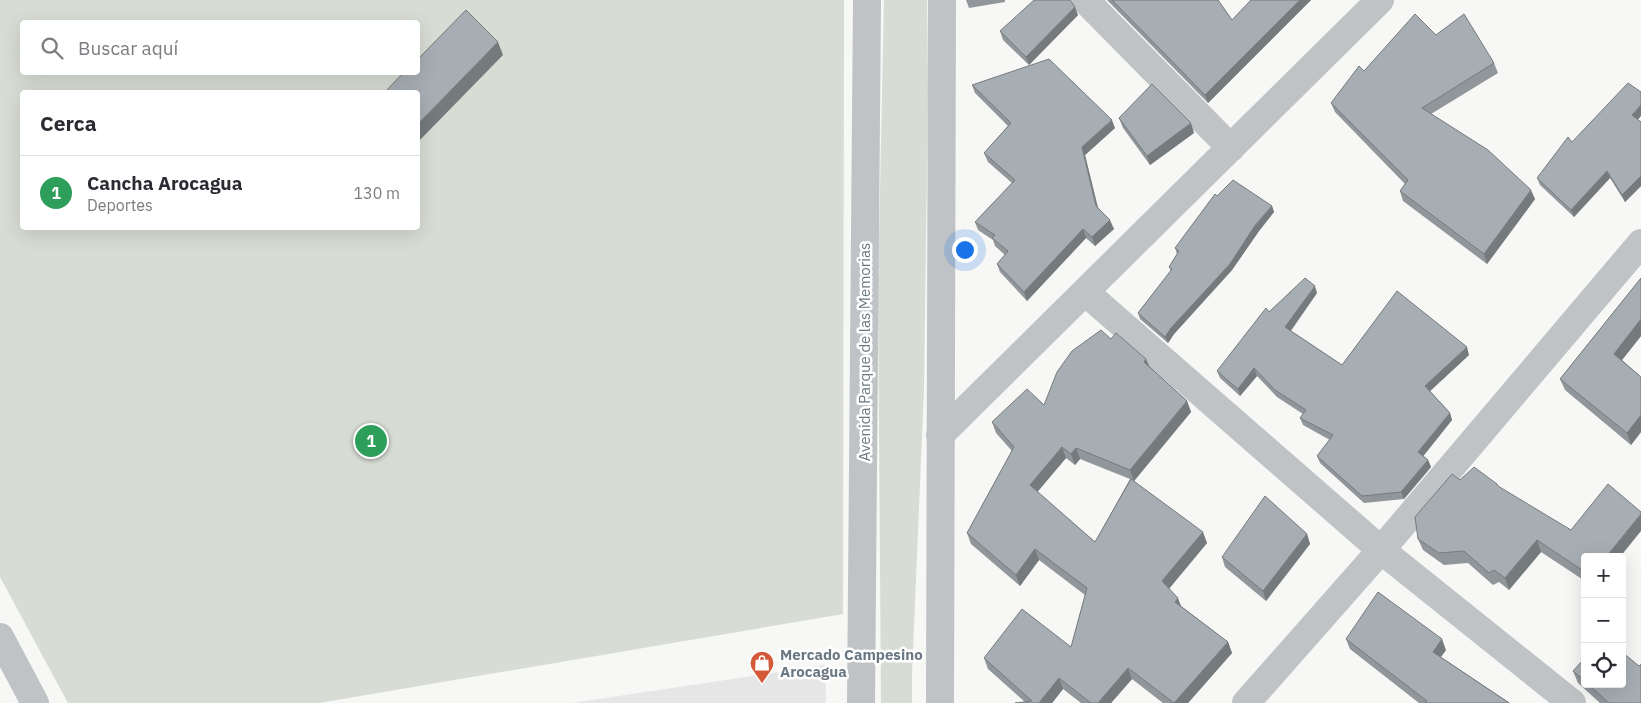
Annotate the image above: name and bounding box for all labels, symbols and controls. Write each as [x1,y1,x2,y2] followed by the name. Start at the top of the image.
[20,20,420,75] search box
[38,34,66,62] icon: search
[78,36,178,60] text: Buscar aquí
[40,109,97,137] text: Cerca
[87,171,242,195] text: Cancha Arocagua
[51,183,61,203] text: 1
[353,183,400,203] text: 130 m
[87,195,153,215] text: Deportes
[952,237,978,263] your location
[855,243,874,461] street label: Avenida Parque de las Memorias
[355,422,387,460] pin: 1
[1581,553,1626,688] map controls
[1581,553,1626,598] button: +
[1581,598,1626,643] button: −
[1581,643,1626,688] button: locate
[780,645,923,681] place label: Mercado Campesino Arocagua
[749,650,775,684] shop icon: Mercado Campesino Arocagua

